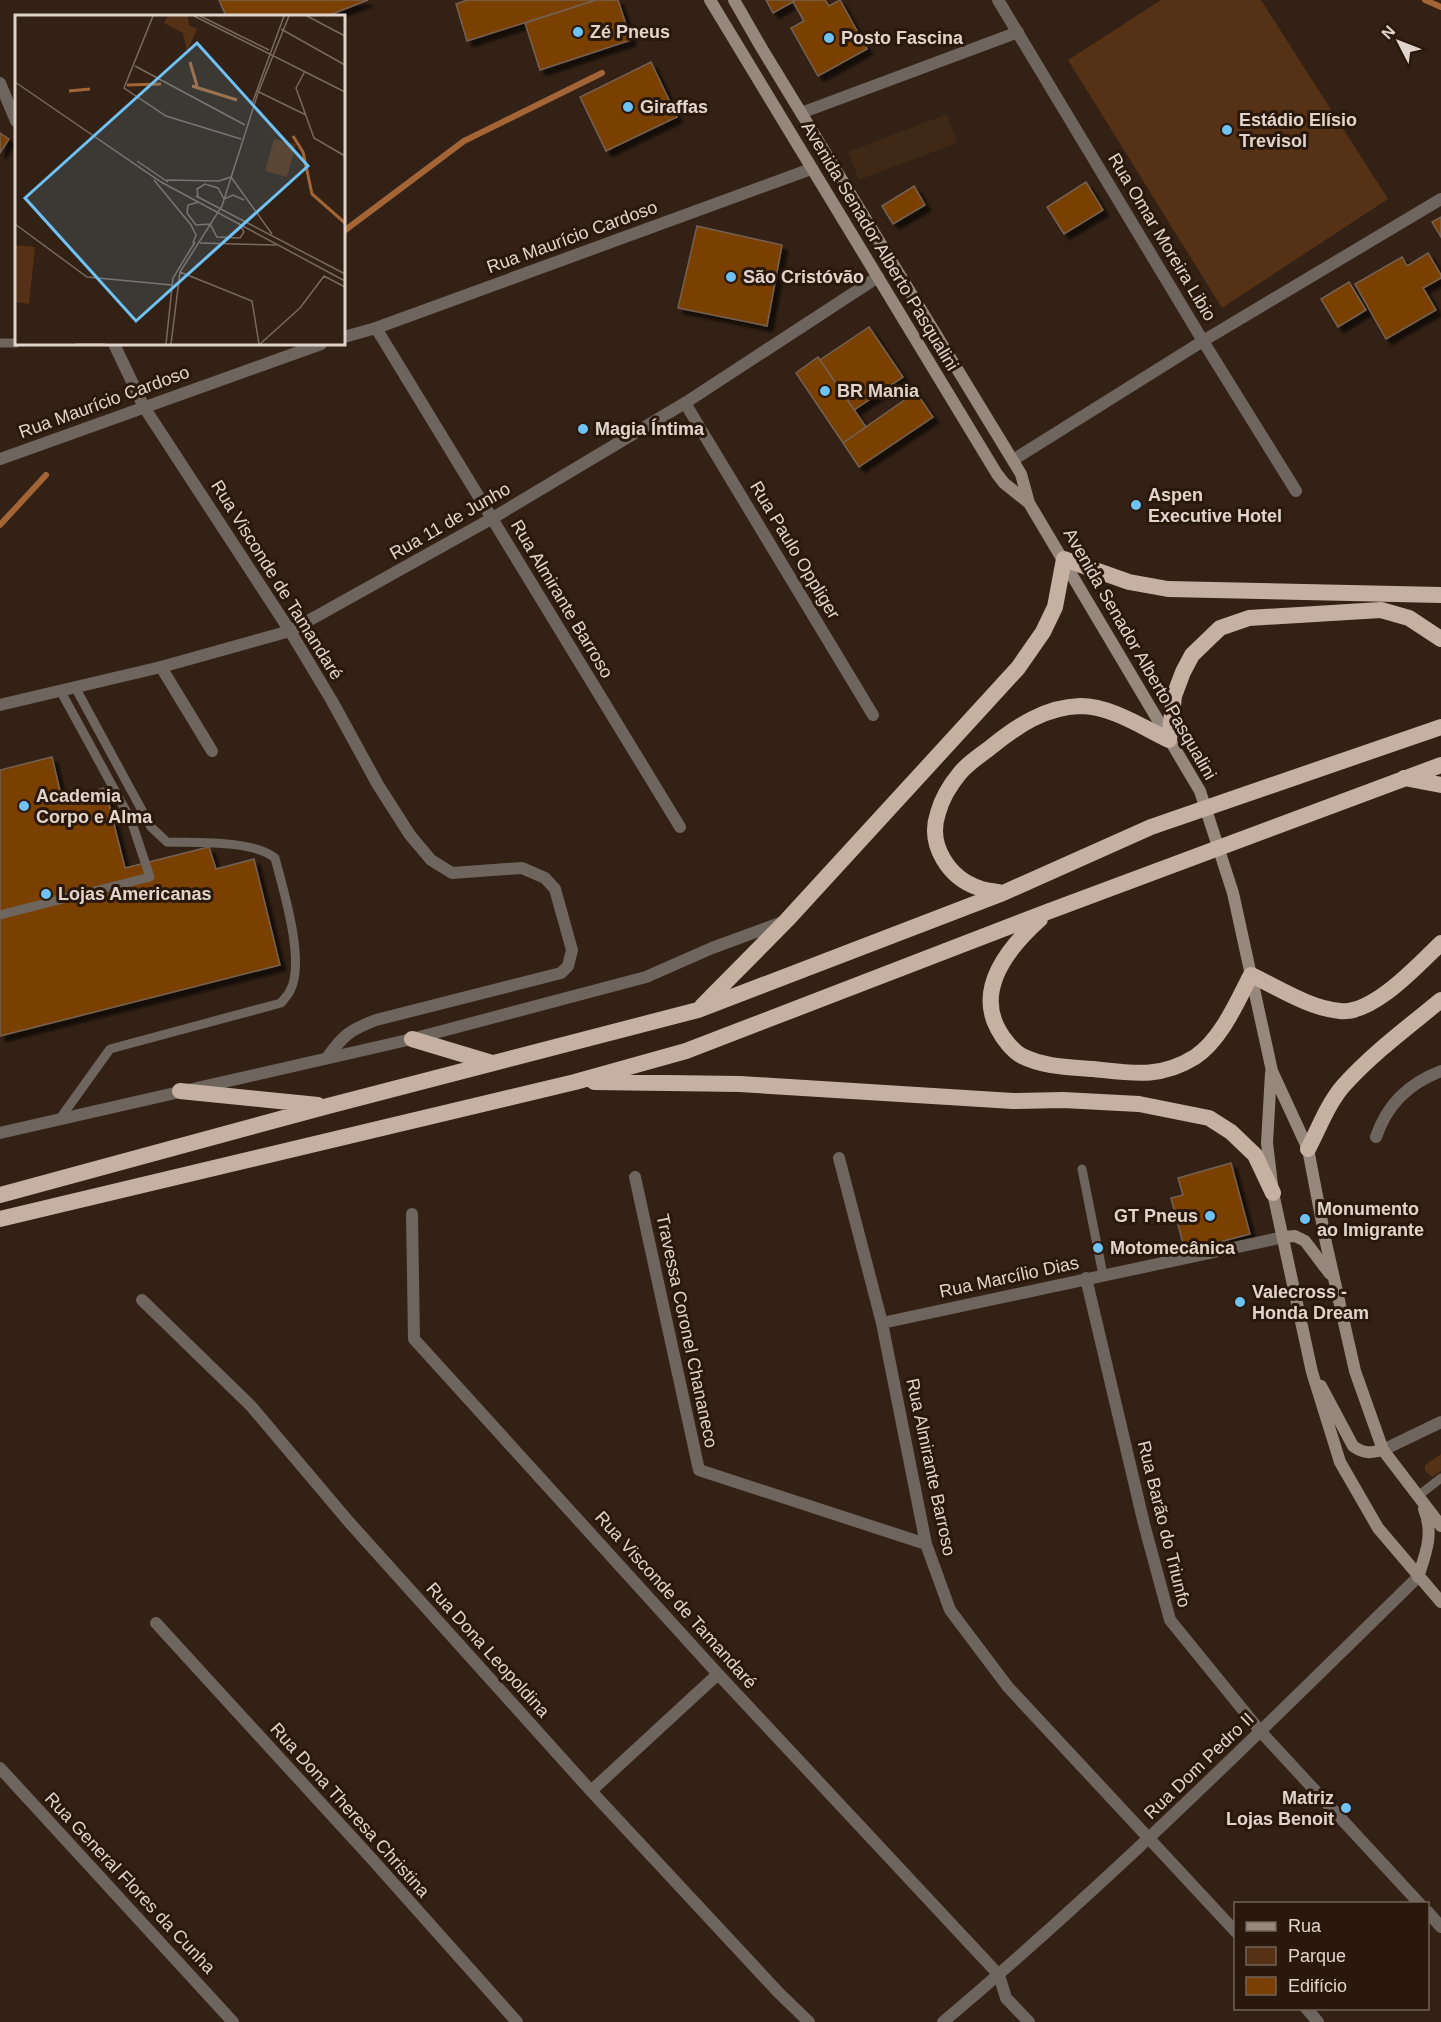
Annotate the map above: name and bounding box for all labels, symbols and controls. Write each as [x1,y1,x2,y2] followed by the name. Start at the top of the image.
[1369,12,1429,72] north arrow
[15,15,345,345] inset map
[590,22,670,42] place label: Zé Pneus
[1378,22,1398,42] text: N
[571,25,585,39] marker: Zé Pneus
[841,28,964,48] place label: Posto Fascina
[822,31,836,45] marker: Posto Fascina
[640,97,708,117] place label: Giraffas
[621,100,635,114] marker: Giraffas
[1239,110,1357,151] place label: Estádio Elísio Trevisol
[798,118,962,374] street label: Avenida Senador Alberto Pasqualini
[1220,123,1234,137] marker: Estádio Elísio Trevisol
[1104,150,1220,324] street label: Rua Omar Moreira Libio
[484,197,660,277] street label: Rua Maurício Cardoso
[743,267,864,287] place label: São Cristóvão
[724,270,738,284] marker: São Cristóvão
[16,362,192,442] street label: Rua Maurício Cardoso
[837,381,920,401] place label: BR Mania
[818,384,832,398] marker: BR Mania
[595,418,705,439] place label: Magia Íntima
[576,422,590,436] marker: Magia Íntima
[207,477,347,683] street label: Rua Visconde de Tamandaré
[386,478,514,564] street label: Rua 11 de Junho
[746,478,844,622] street label: Rua Paulo Oppliger
[1148,485,1282,526] place label: Aspen Executive Hotel
[1129,498,1143,512] marker: Aspen Executive Hotel
[507,516,617,682] street label: Rua Almirante Barroso
[1060,525,1220,783] street label: Avenida Senador Alberto Pasqualini
[36,786,153,827] place label: Academia Corpo e Alma
[17,799,31,813] marker: Academia Corpo e Alma
[58,884,211,904] place label: Lojas Americanas
[39,887,53,901] marker: Lojas Americanas
[1317,1199,1424,1240] place label: Monumento ao Imigrante
[1114,1206,1198,1226] place label: GT Pneus
[1203,1209,1217,1223] marker: GT Pneus
[652,1212,722,1450] street label: Travessa Coronel Chananeco
[1298,1212,1312,1226] marker: Monumento ao Imigrante
[1110,1238,1236,1258] place label: Motomecânica
[1091,1241,1105,1255] marker: Motomecânica
[937,1252,1081,1302] street label: Rua Marcílio Dias
[1252,1282,1369,1323] place label: Valecross - Honda Dream
[1233,1295,1247,1309] marker: Valecross - Honda Dream
[902,1376,960,1558] street label: Rua Almirante Barroso
[1134,1439,1194,1609] street label: Rua Barão do Triunfo
[591,1507,761,1693] street label: Rua Visconde de Tamandaré
[422,1579,554,1722] street label: Rua Dona Leopoldina
[1140,1709,1258,1823] street label: Rua Dom Pedro II
[266,1719,434,1902] street label: Rua Dona Theresa Christina
[41,1788,220,1978] street label: Rua General Flores da Cunha
[1226,1788,1334,1829] place label: Matriz Lojas Benoit
[1339,1801,1353,1815] marker: Matriz Lojas Benoit
[1234,1902,1429,2010] legend
[1288,1916,1322,1936] text: Rua
[1288,1946,1346,1966] text: Parque
[1288,1976,1347,1996] text: Edifício

